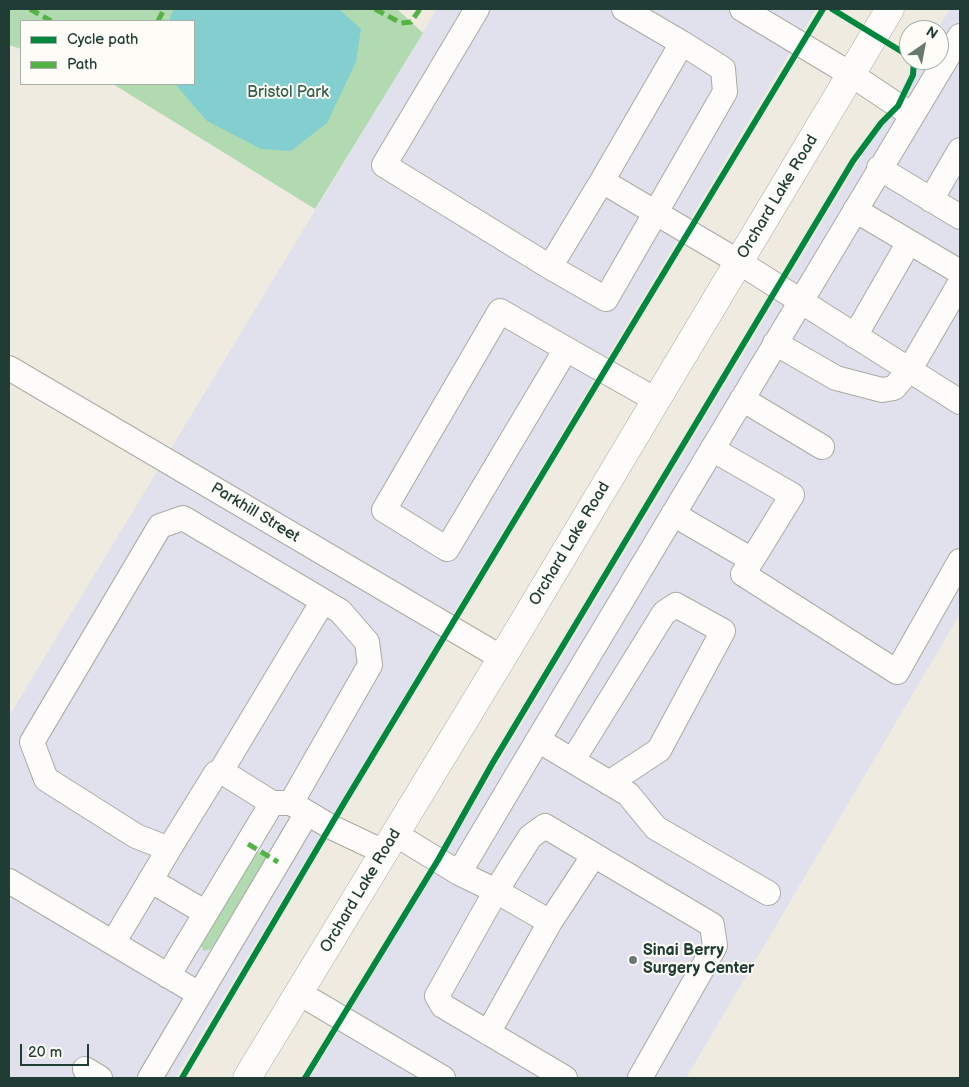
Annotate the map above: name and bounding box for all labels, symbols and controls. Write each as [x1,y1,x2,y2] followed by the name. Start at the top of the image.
[20,20,195,85] legend
[899,20,949,70] north arrow
[923,23,941,43] text: N
[67,30,138,49] text: Cycle path
[67,55,97,74] text: Path
[247,83,329,103] park label: Bristol Park
[734,132,822,262] street label: Orchard Lake Road
[207,479,303,547] street label: Parkhill Street
[526,479,614,609] street label: Orchard Lake Road
[317,826,405,956] street label: Orchard Lake Road
[643,941,754,979] place label: Sinai Berry Surgery Center
[627,954,639,966] marker: Sinai Berry Surgery Center
[22,1034,91,1066] scale bar
[28,1043,62,1062] text: 20 m

